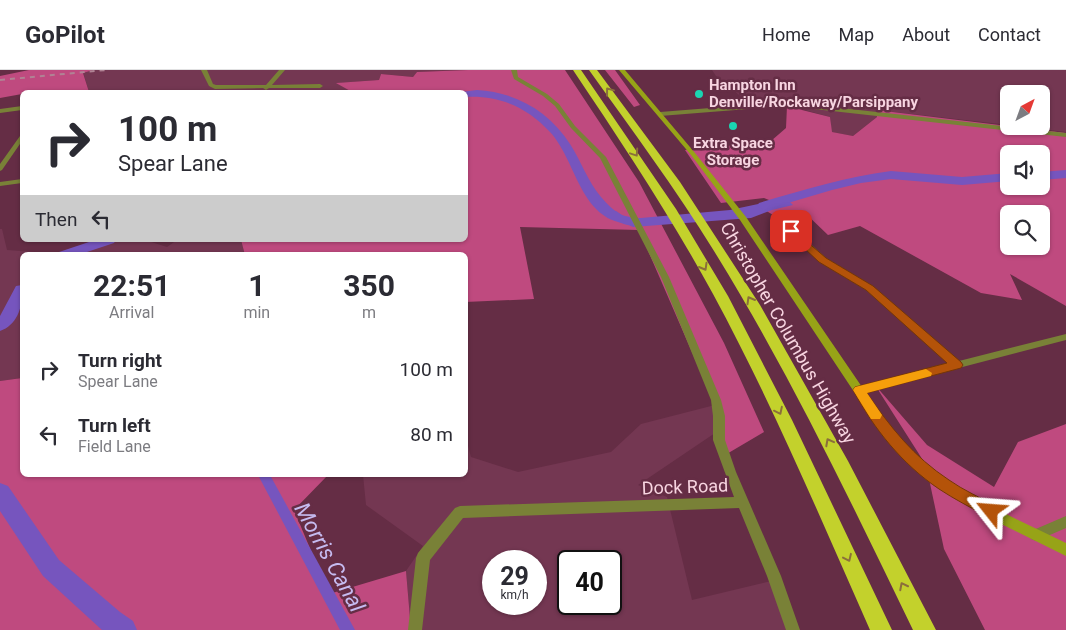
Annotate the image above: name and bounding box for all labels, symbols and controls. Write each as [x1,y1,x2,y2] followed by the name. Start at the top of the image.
[25,21,105,49] text: GoPilot
[762,24,811,45] text: Home
[839,24,874,45] text: Map
[902,24,950,45] text: About
[978,24,1041,45] text: Contact
[709,76,919,111] place label: Hampton Inn Denville/Rockaway/Parsippany
[1000,85,1050,135] north arrow
[1000,85,1050,255] map controls
[606,88,614,97] one-way arrow
[693,88,705,100] marker: Hampton Inn Denville/Rockaway/Parsippany
[118,109,217,150] text: 100 m
[35,110,100,175] icon: right
[727,120,739,132] marker: Extra Space Storage
[693,134,773,169] place label: Extra Space Storage
[1000,145,1050,195] button: sound
[629,147,638,157] one-way arrow
[118,151,228,176] text: Spear Lane
[87,205,115,233] icon: left
[1000,205,1050,255] button: search
[35,208,77,231] text: Then
[770,210,812,252] pin
[777,217,805,245] icon: arrive
[716,218,861,448] street label: Christopher Columbus Highway
[698,261,708,270] one-way arrow
[93,268,170,303] text: 22:51
[248,268,265,303] text: 1
[343,268,395,303] text: 350
[746,297,756,306] one-way arrow
[109,303,154,322] text: Arrival
[243,303,270,322] text: min
[362,303,376,322] text: m
[78,349,162,372] text: Turn right
[35,356,63,384] icon: right
[400,358,453,381] text: 100 m
[78,372,158,391] text: Spear Lane
[773,406,783,415] one-way arrow
[78,414,151,437] text: Turn left
[35,421,63,449] icon: left
[410,423,453,446] text: 80 m
[78,437,151,456] text: Field Lane
[825,438,835,447] one-way arrow
[641,474,729,499] street label: Dock Road
[964,484,1016,536] position arrow
[289,498,370,617] water label: Morris Canal
[557,550,622,615] speed limit sign: 40
[842,553,852,562] one-way arrow
[500,562,529,591] text: 29
[900,583,910,592] one-way arrow
[500,588,529,602] text: km/h

